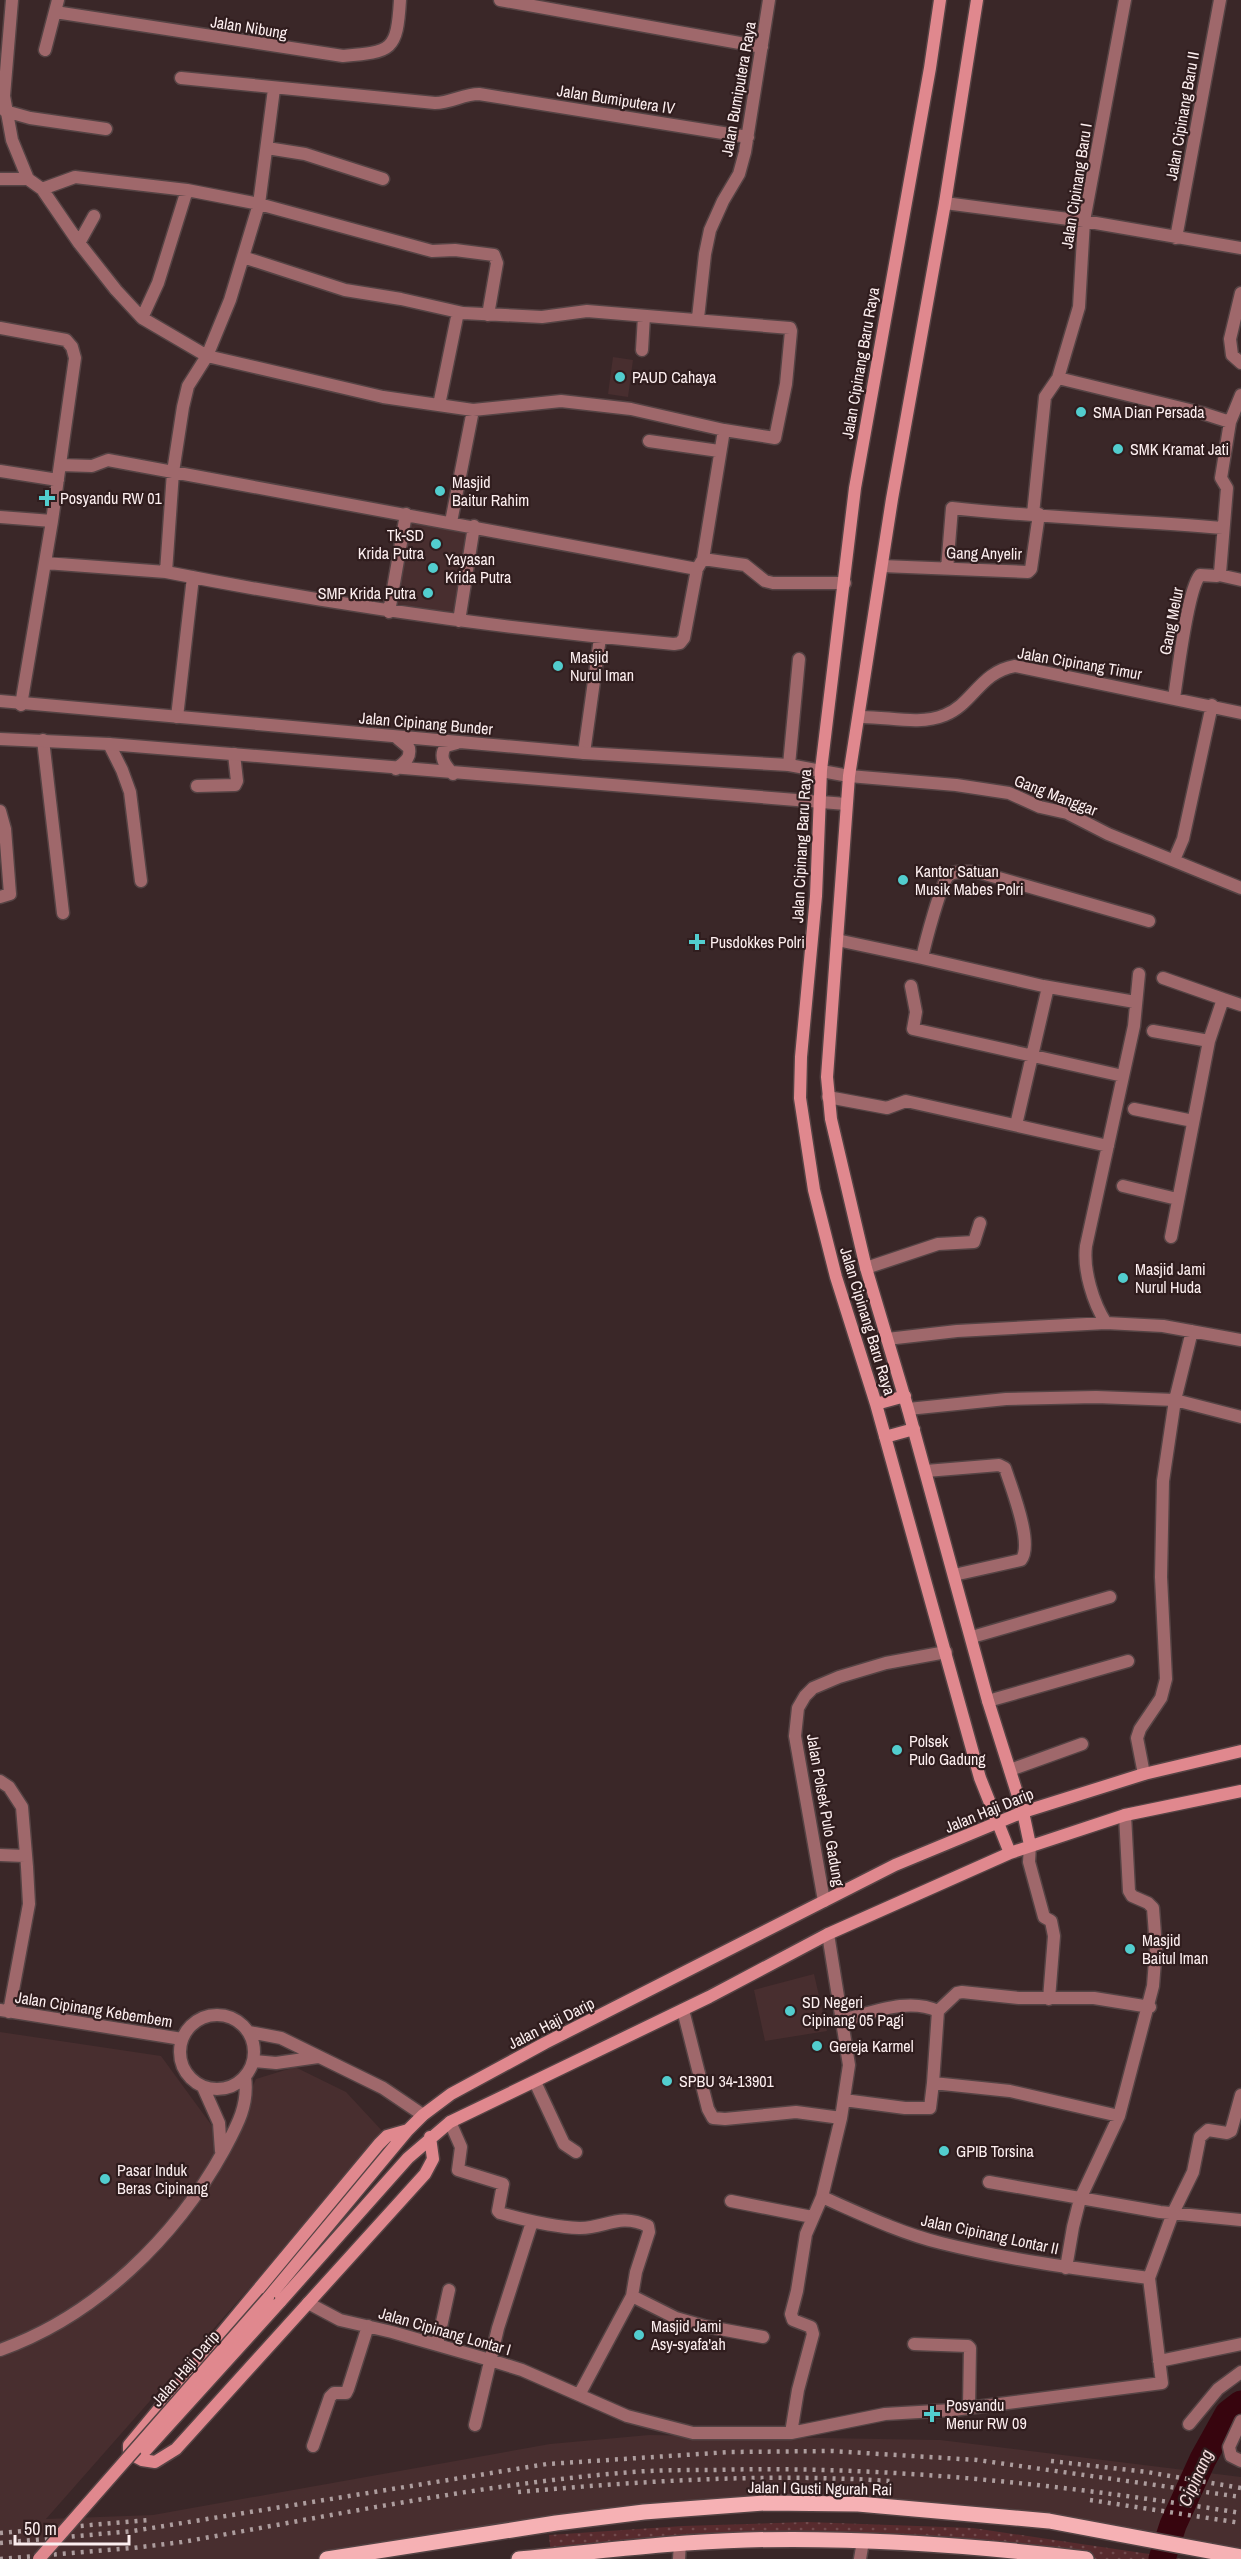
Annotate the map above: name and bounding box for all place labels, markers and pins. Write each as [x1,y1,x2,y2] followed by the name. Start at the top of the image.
[632,366,717,388] place label: PAUD Cahaya
[613,370,627,384] marker: PAUD Cahaya
[1093,401,1205,423] place label: SMA Dian Persada
[1074,405,1088,419] marker: SMA Dian Persada
[1130,438,1229,460] place label: SMK Kramat Jati
[1111,442,1125,456] marker: SMK Kramat Jati
[452,471,529,511] place label: Masjid Baitur Rahim
[433,484,447,498] marker: Masjid Baitur Rahim
[60,487,163,509] place label: Posyandu RW 01
[38,489,56,507] marker: Posyandu RW 01
[358,524,425,564] place label: Tk-SD Krida Putra
[429,537,443,551] marker: Tk-SD Krida Putra
[445,548,512,588] place label: Yayasan Krida Putra
[426,561,440,575] marker: Yayasan Krida Putra
[318,582,417,604] place label: SMP Krida Putra
[421,586,435,600] marker: SMP Krida Putra
[570,646,634,686] place label: Masjid Nurul Iman
[551,659,565,673] marker: Masjid Nurul Iman
[915,860,1024,900] place label: Kantor Satuan Musik Mabes Polri
[896,873,910,887] marker: Kantor Satuan Musik Mabes Polri
[710,931,805,953] place label: Pusdokkes Polri
[688,933,706,951] marker: Pusdokkes Polri
[1135,1258,1206,1298] place label: Masjid Jami Nurul Huda
[1116,1271,1130,1285] marker: Masjid Jami Nurul Huda
[909,1730,986,1770] place label: Polsek Pulo Gadung
[890,1743,904,1757] marker: Polsek Pulo Gadung
[1142,1929,1208,1969] place label: Masjid Baitul Iman
[1123,1942,1137,1956] marker: Masjid Baitul Iman
[802,1991,904,2031] place label: SD Negeri Cipinang 05 Pagi
[783,2004,797,2018] marker: SD Negeri Cipinang 05 Pagi
[829,2035,914,2057] place label: Gereja Karmel
[810,2039,824,2053] marker: Gereja Karmel
[679,2070,775,2092] place label: SPBU 34-13901
[660,2074,674,2088] marker: SPBU 34-13901
[956,2140,1035,2162] place label: GPIB Torsina
[937,2144,951,2158] marker: GPIB Torsina
[117,2159,209,2199] place label: Pasar Induk Beras Cipinang
[98,2172,112,2186] marker: Pasar Induk Beras Cipinang
[650,2315,726,2355] place label: Masjid Jami Asy-syafa'ah
[632,2328,646,2342] marker: Masjid Jami Asy-syafa'ah
[946,2394,1027,2434] place label: Posyandu Menur RW 09
[923,2405,941,2423] marker: Posyandu Menur RW 09

